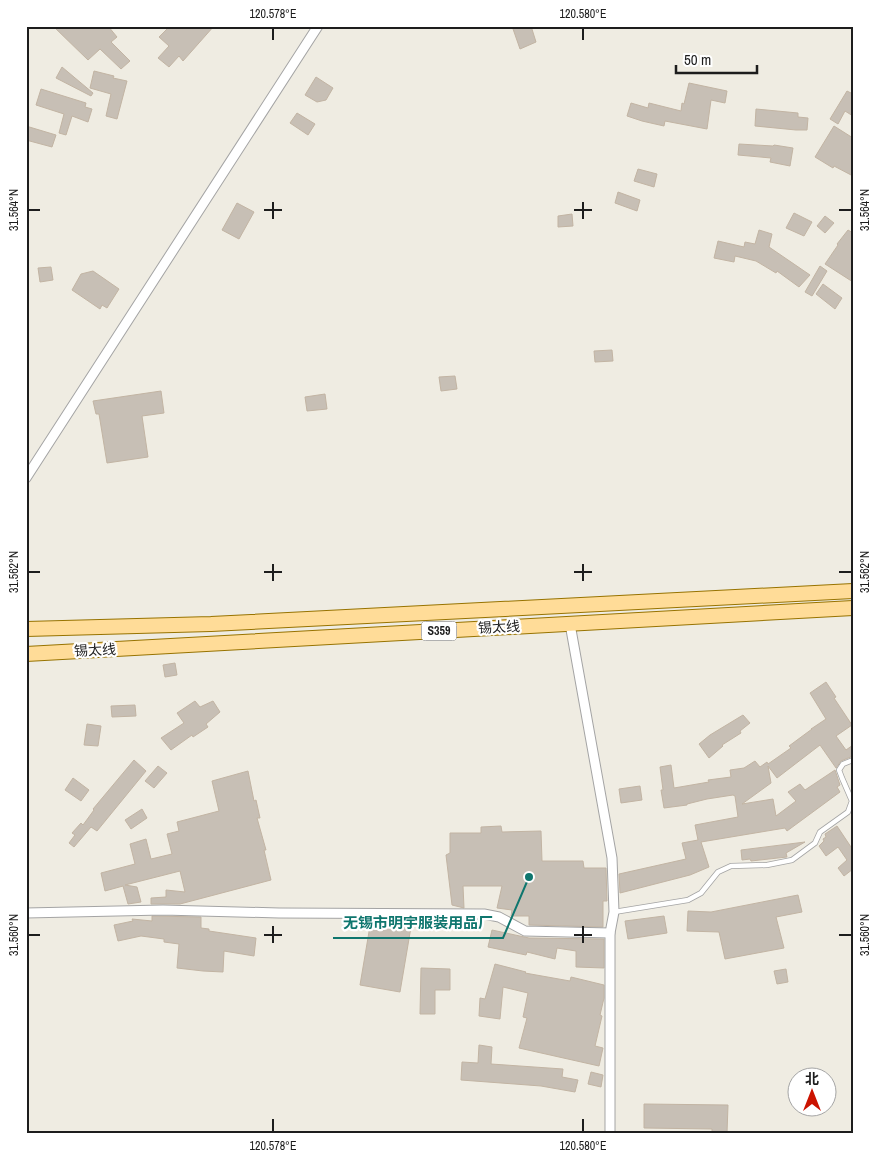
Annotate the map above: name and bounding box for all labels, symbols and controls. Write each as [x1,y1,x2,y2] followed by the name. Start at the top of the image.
[250,6,296,22] text: 120.578°E
[560,6,606,22] text: 120.580°E
[676,42,758,74] scale bar
[684,49,711,70] text: 50 m
[6,189,22,231] text: 31.564°N
[857,189,873,231] text: 31.564°N
[6,551,22,593] text: 31.562°N
[857,551,873,593] text: 31.562°N
[478,617,520,637] street label: 锡太线
[422,622,456,640] road number: S359
[74,640,116,660] street label: 锡太线
[333,908,503,938] callout: 无锡市明宇服装用品厂
[343,912,493,933] text: 无锡市明宇服装用品厂
[6,914,22,956] text: 31.560°N
[857,914,873,956] text: 31.560°N
[786,1066,836,1116] north arrow
[805,1070,819,1088] text: 北
[250,1138,296,1154] text: 120.578°E
[560,1138,606,1154] text: 120.580°E

